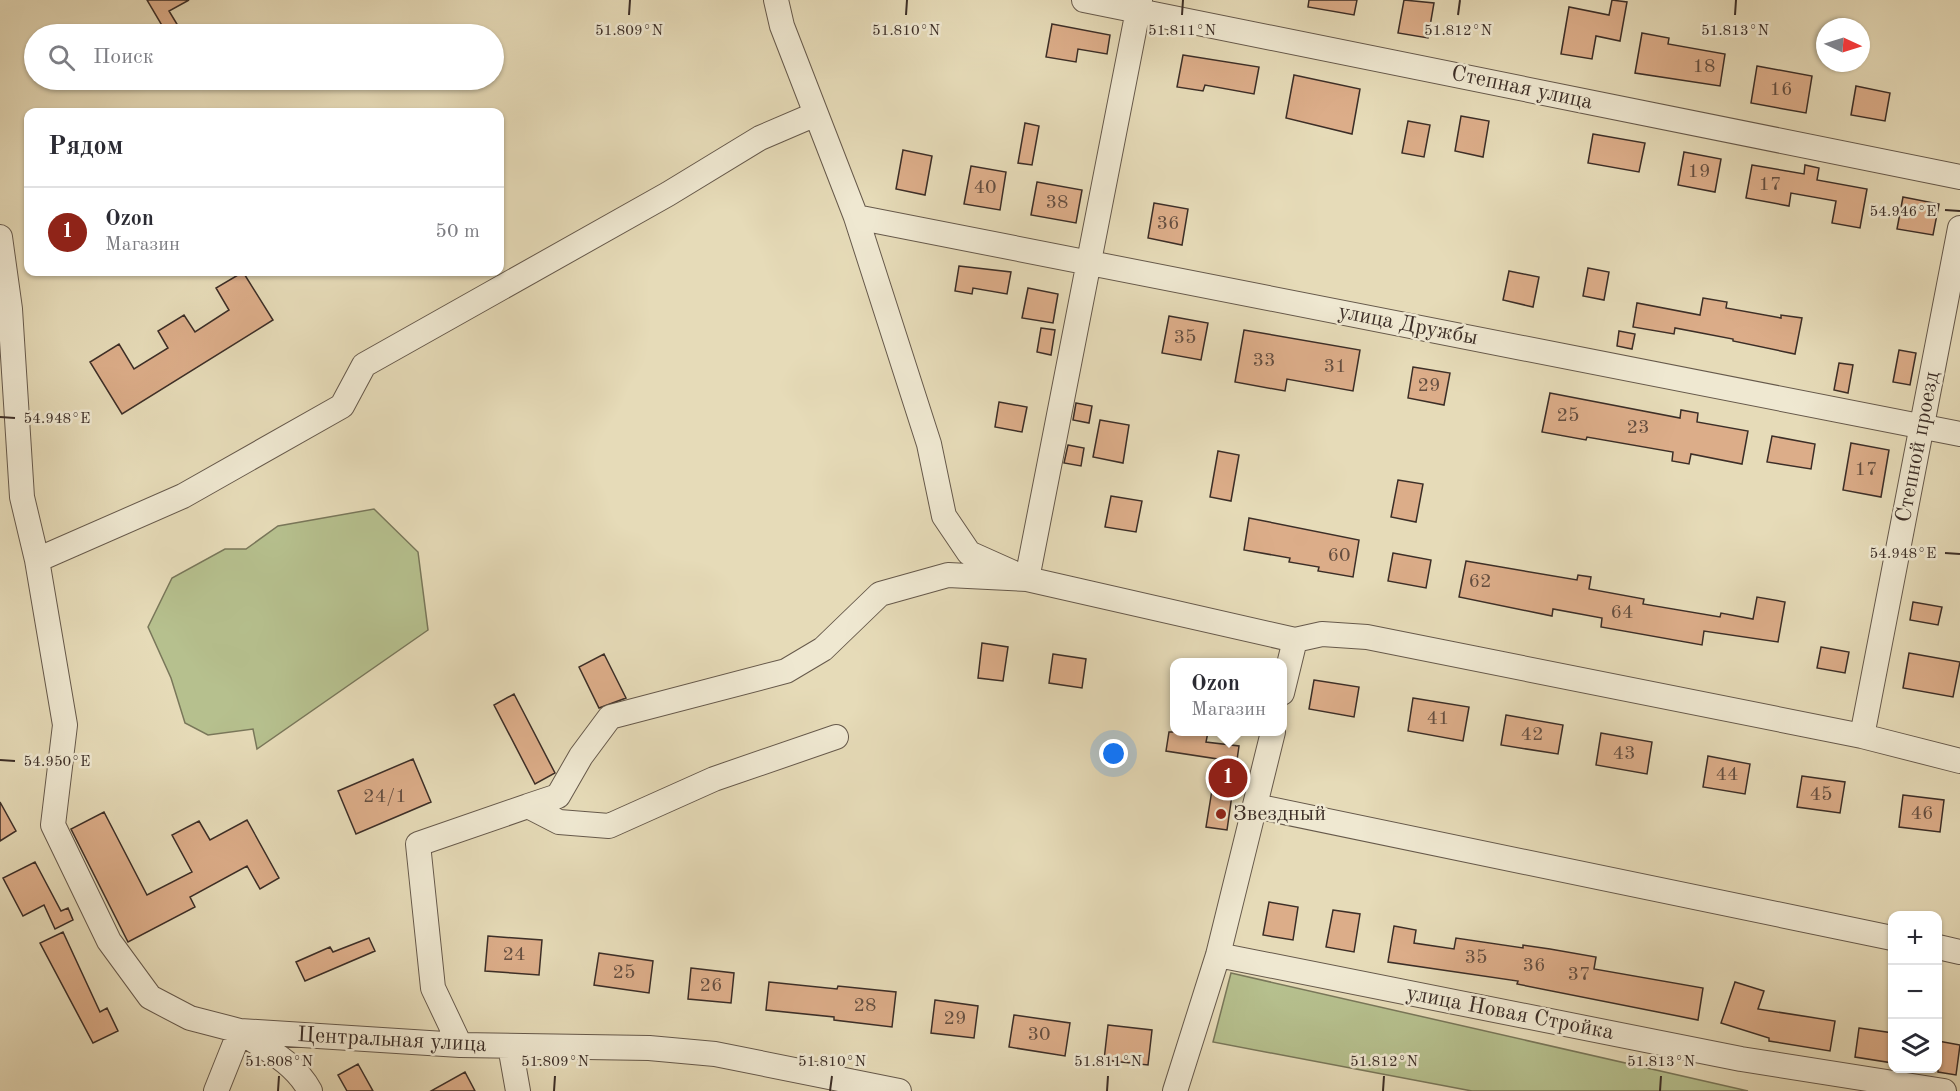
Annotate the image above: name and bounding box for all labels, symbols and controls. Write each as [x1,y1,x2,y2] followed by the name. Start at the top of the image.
[1816,18,1870,72] north arrow
[24,24,504,90] search box
[595,24,663,39] text: 51.809°N
[872,24,940,39] text: 51.810°N
[1148,24,1216,39] text: 51.811°N
[1424,24,1492,39] text: 51.812°N
[1701,24,1769,39] text: 51.813°N
[45,41,78,74] icon: search
[93,46,154,68] text: Поиск
[1692,57,1716,77] house number: 18
[1449,62,1595,114] street label: Степная улица
[1769,80,1793,100] house number: 16
[48,134,123,160] text: Рядом
[1687,162,1711,182] house number: 19
[1758,175,1782,195] house number: 17
[973,178,997,198] house number: 40
[1045,193,1069,213] house number: 38
[1870,205,1936,220] text: 54.946°E
[105,208,154,230] text: Ozon
[1156,214,1180,234] house number: 36
[62,222,73,242] text: 1
[435,222,480,242] text: 50 m
[105,235,180,255] text: Магазин
[1336,301,1480,349] street label: улица Дружбы
[1173,328,1197,348] house number: 35
[1252,351,1276,371] house number: 33
[1323,357,1347,377] house number: 31
[1893,370,1943,524] street label: Степной проезд
[1417,376,1441,396] house number: 29
[1556,406,1580,426] house number: 25
[24,412,90,427] text: 54.948°E
[1626,418,1650,438] house number: 23
[1854,460,1878,480] house number: 17
[1327,546,1351,566] house number: 60
[1870,547,1936,562] text: 54.948°E
[1468,572,1492,592] house number: 62
[1610,603,1634,623] house number: 64
[1170,658,1287,736] popup
[1191,673,1240,695] text: Ozon
[1191,700,1266,720] text: Магазин
[1426,709,1450,729] house number: 41
[1520,725,1544,745] house number: 42
[1099,739,1128,768] your location
[1612,744,1636,764] house number: 43
[24,755,90,770] text: 54.950°E
[1208,756,1248,800] pin: 1
[1715,765,1739,785] house number: 44
[1809,785,1833,805] house number: 45
[363,787,407,807] house number: 24/1
[1233,803,1326,825] place label: Звездный
[1910,804,1934,824] house number: 46
[1214,807,1228,821] marker: Звездный
[1888,911,1942,1073] map controls
[1888,911,1942,965] button: +
[502,945,526,965] house number: 24
[1464,948,1488,968] house number: 35
[1522,956,1546,976] house number: 36
[612,963,636,983] house number: 25
[1567,965,1591,985] house number: 37
[1888,965,1942,1019] button: −
[699,976,723,996] house number: 26
[1404,982,1616,1044] street label: улица Новая Стройка
[853,996,877,1016] house number: 28
[943,1009,967,1029] house number: 29
[1888,1019,1942,1073] button: layers
[297,1024,487,1056] street label: Центральная улица
[1027,1025,1051,1045] house number: 30
[245,1055,313,1070] text: 51.808°N
[521,1055,589,1070] text: 51.809°N
[798,1055,866,1070] text: 51.810°N
[1074,1055,1142,1070] text: 51.811°N
[1350,1055,1418,1070] text: 51.812°N
[1627,1055,1695,1070] text: 51.813°N

